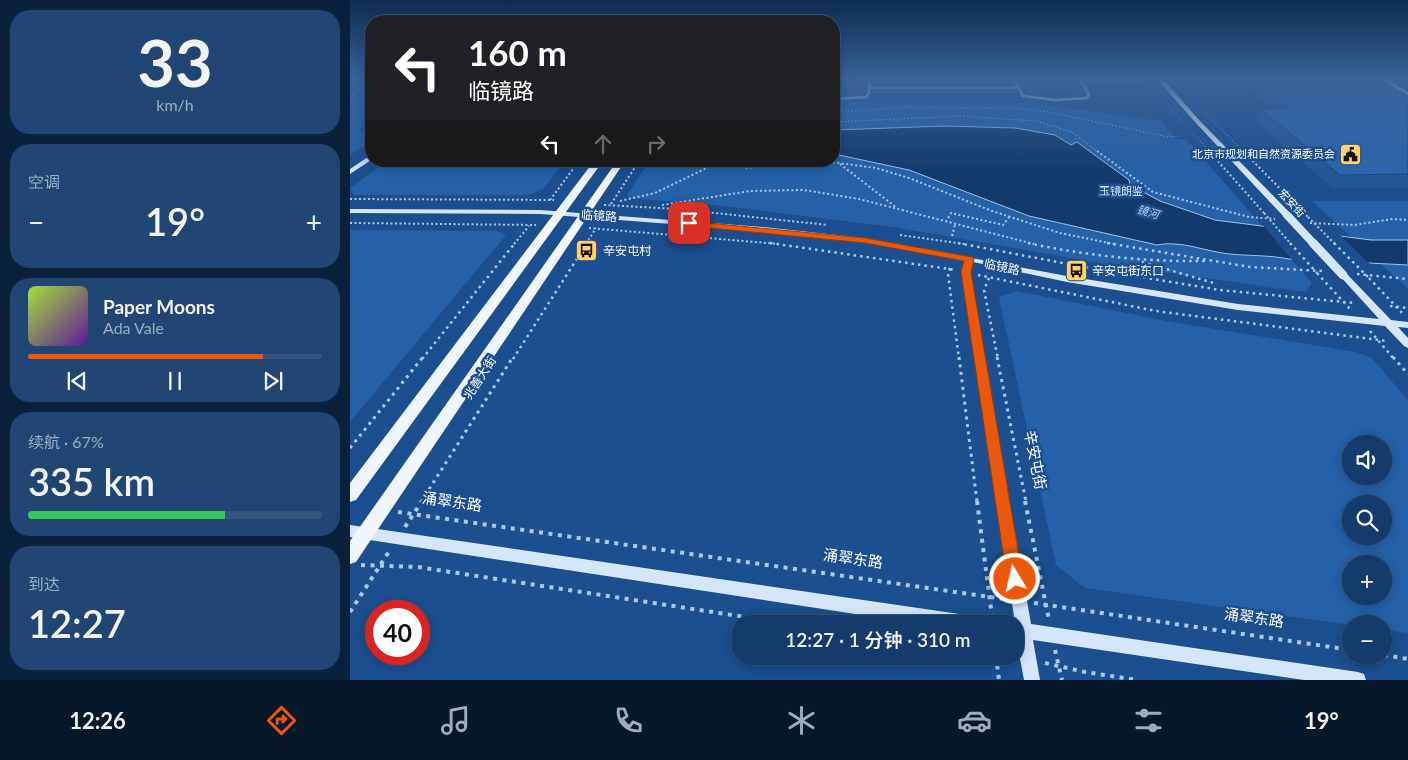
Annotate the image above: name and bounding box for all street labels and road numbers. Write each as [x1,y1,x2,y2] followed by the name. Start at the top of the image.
[1276,186,1308,219] street label: 宏安街
[581,207,618,224] street label: 临镜路
[983,255,1021,278] street label: 临镜路
[460,354,499,402] street label: 兆善大街
[1021,429,1051,491] street label: 辛安屯街
[421,488,483,514] street label: 涌翠东路
[822,545,884,571] street label: 涌翠东路
[1223,604,1285,630] street label: 涌翠东路

